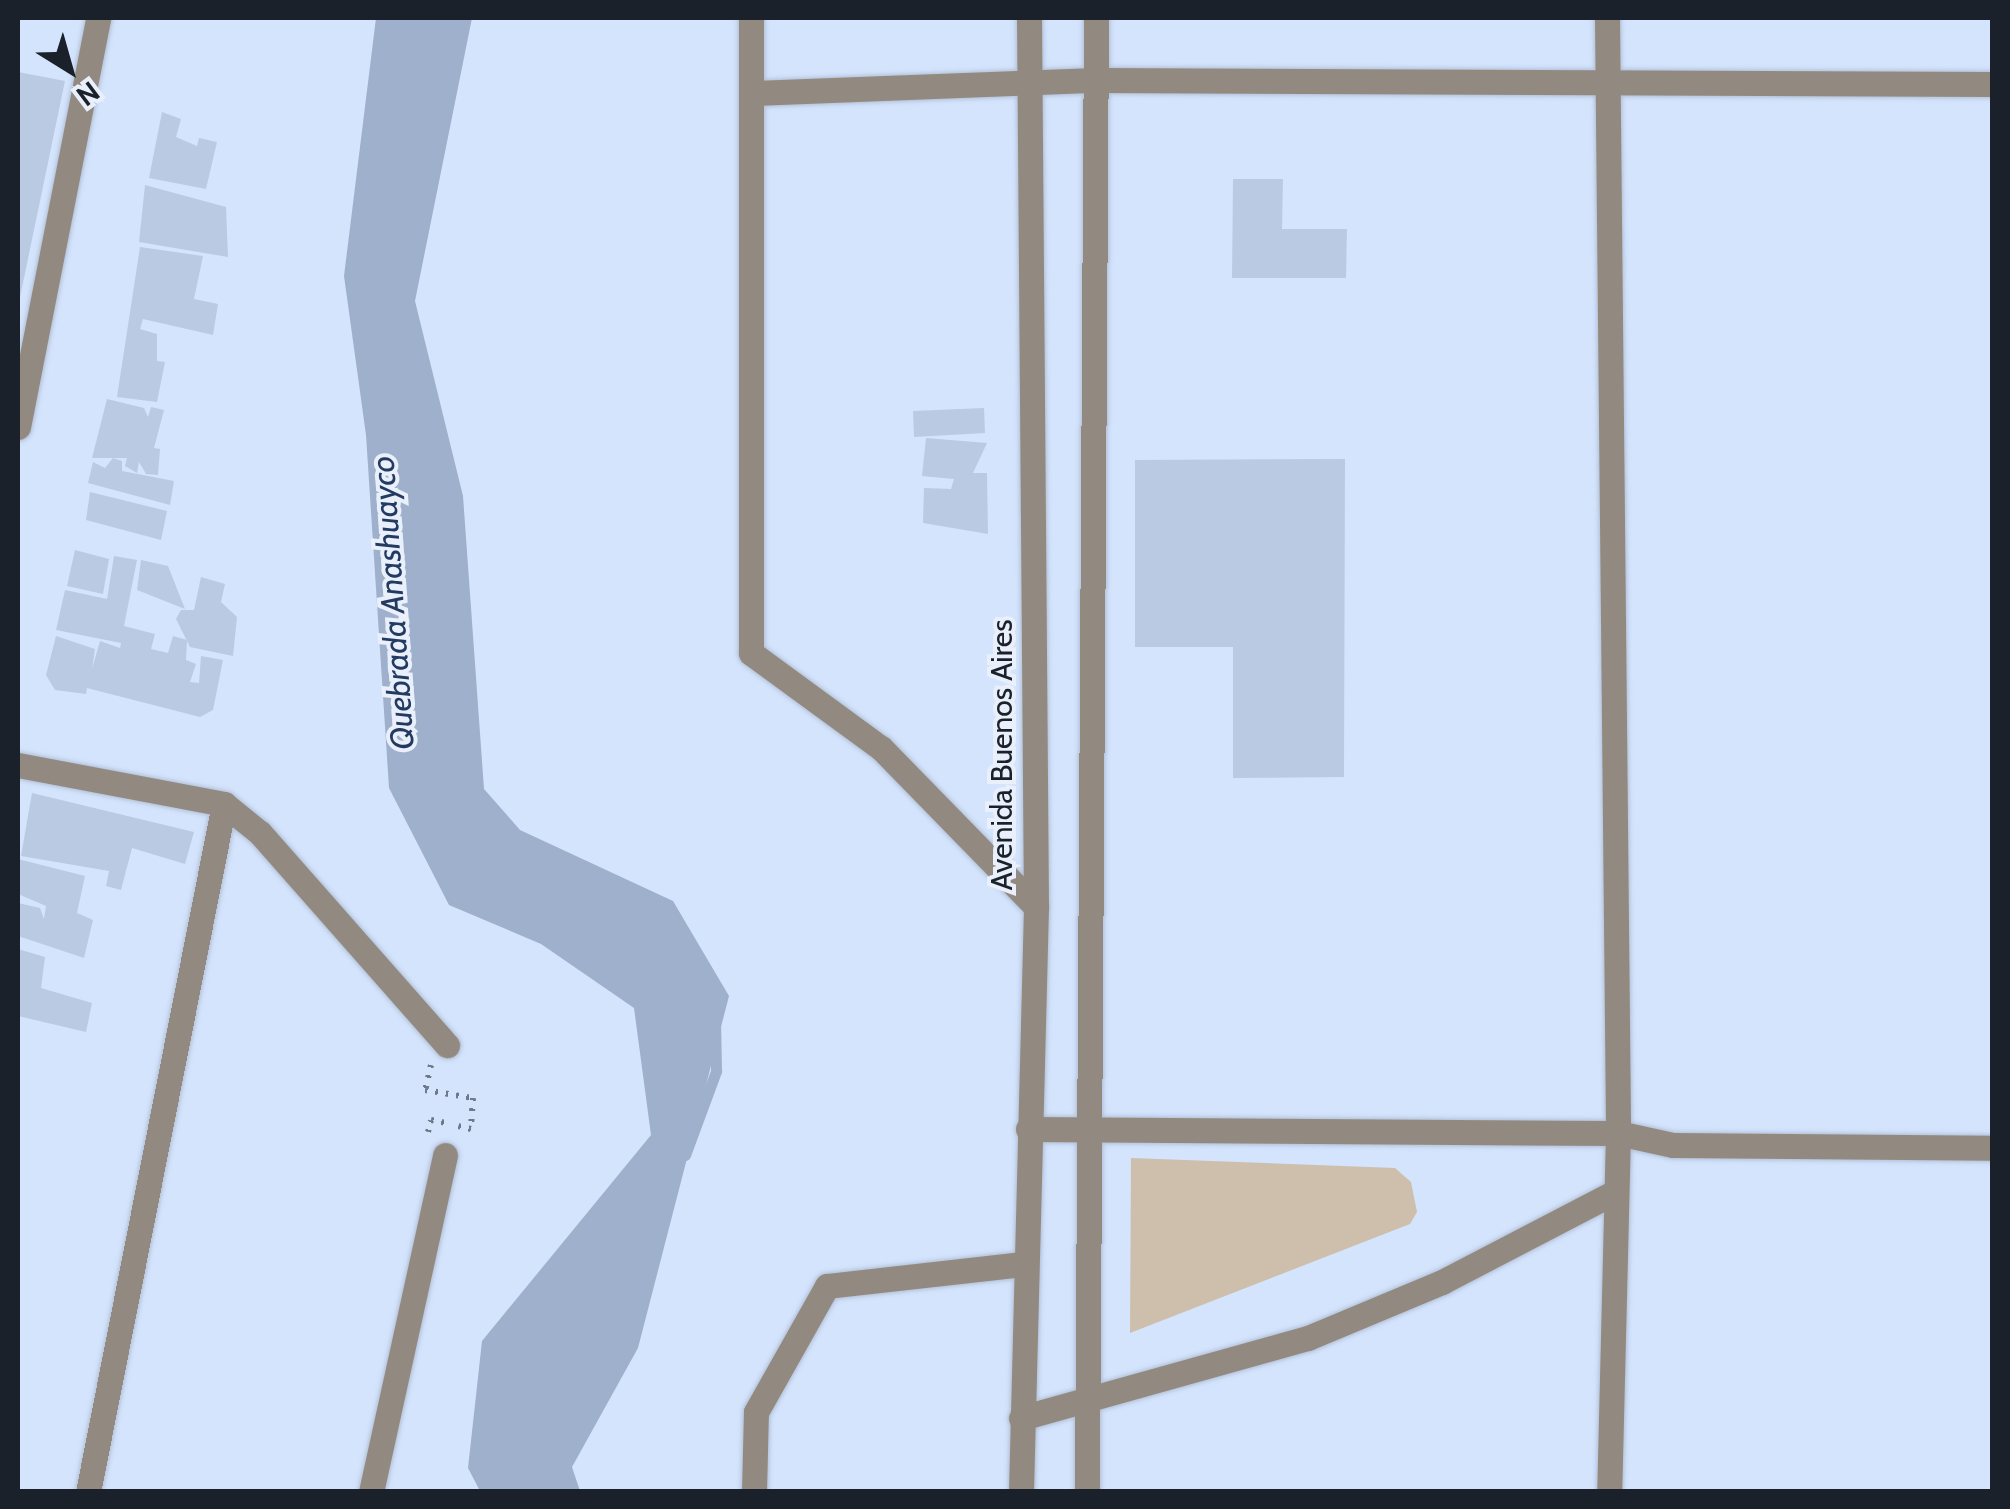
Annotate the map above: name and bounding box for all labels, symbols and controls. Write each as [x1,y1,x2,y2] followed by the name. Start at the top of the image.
[20,20,120,120] north arrow
[70,74,106,113] text: N
[364,455,422,751] water label: Quebrada Anashuayco
[984,619,1020,891] street label: Avenida Buenos Aires

